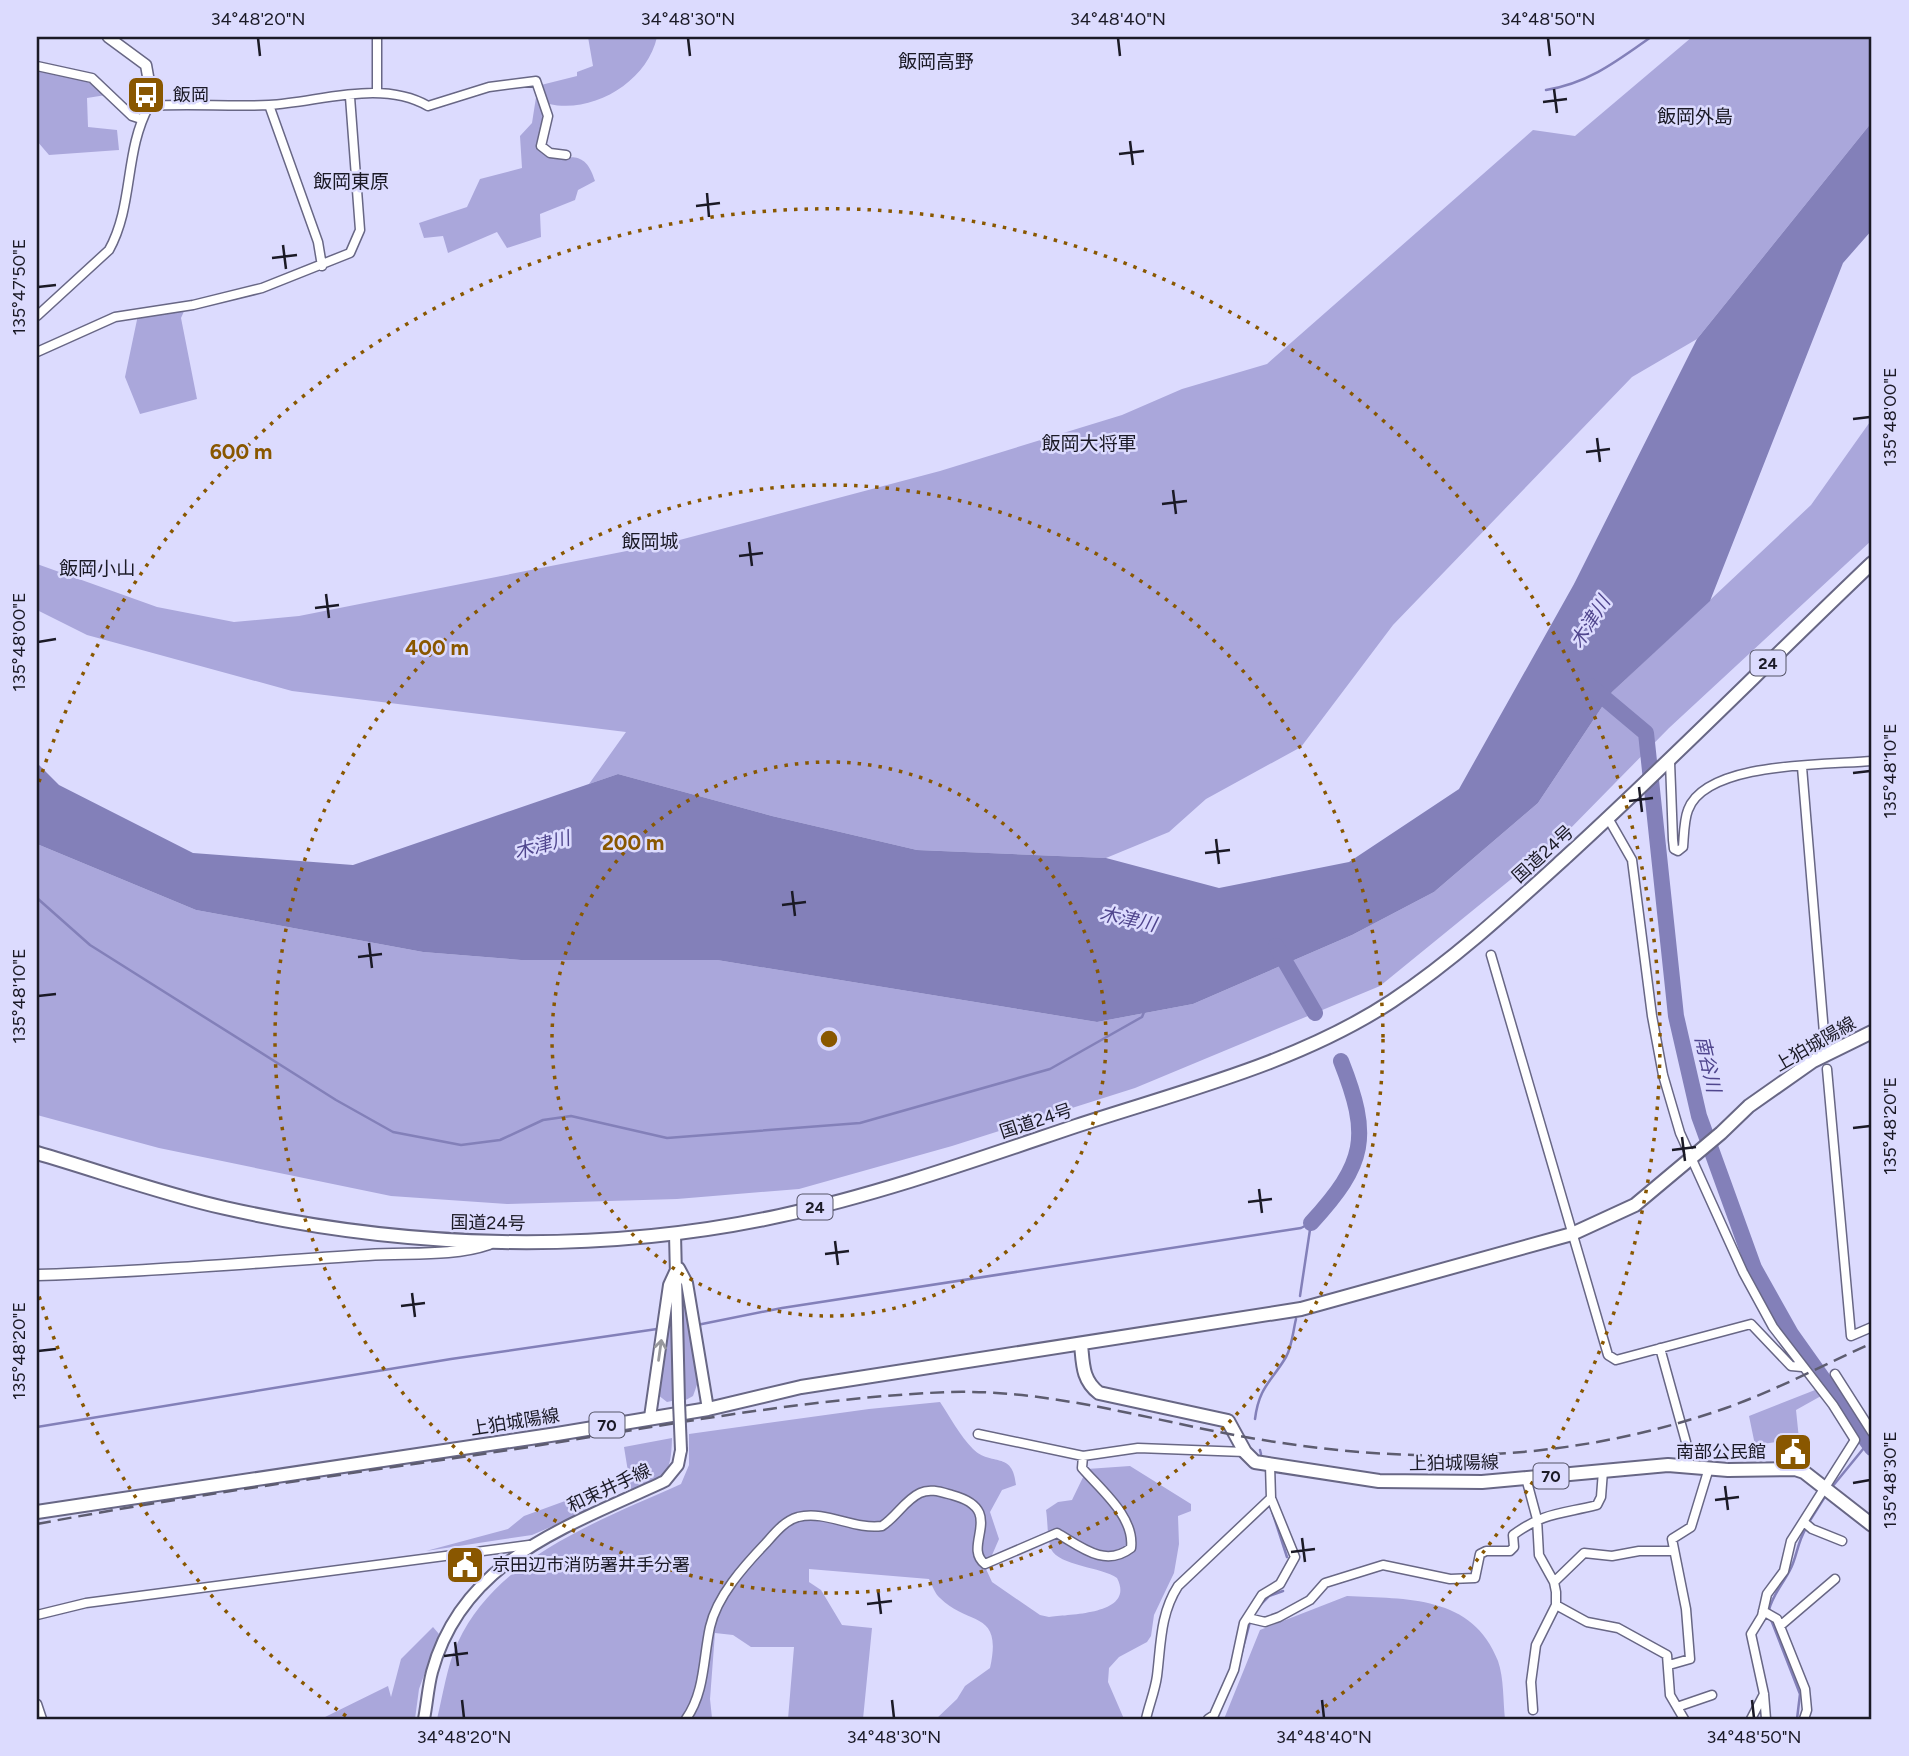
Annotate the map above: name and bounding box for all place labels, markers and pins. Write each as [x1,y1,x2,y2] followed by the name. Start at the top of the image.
[125,74,167,116] bus stop icon: 飯岡
[173,84,209,106] place label: 飯岡
[817,1027,841,1051] centre of rings
[1772,1431,1814,1473] public building icon: 南部公民館
[1676,1441,1766,1463] place label: 南部公民館
[444,1544,486,1586] public building icon: 京田辺市消防署井手分署
[492,1554,690,1576] place label: 京田辺市消防署井手分署

